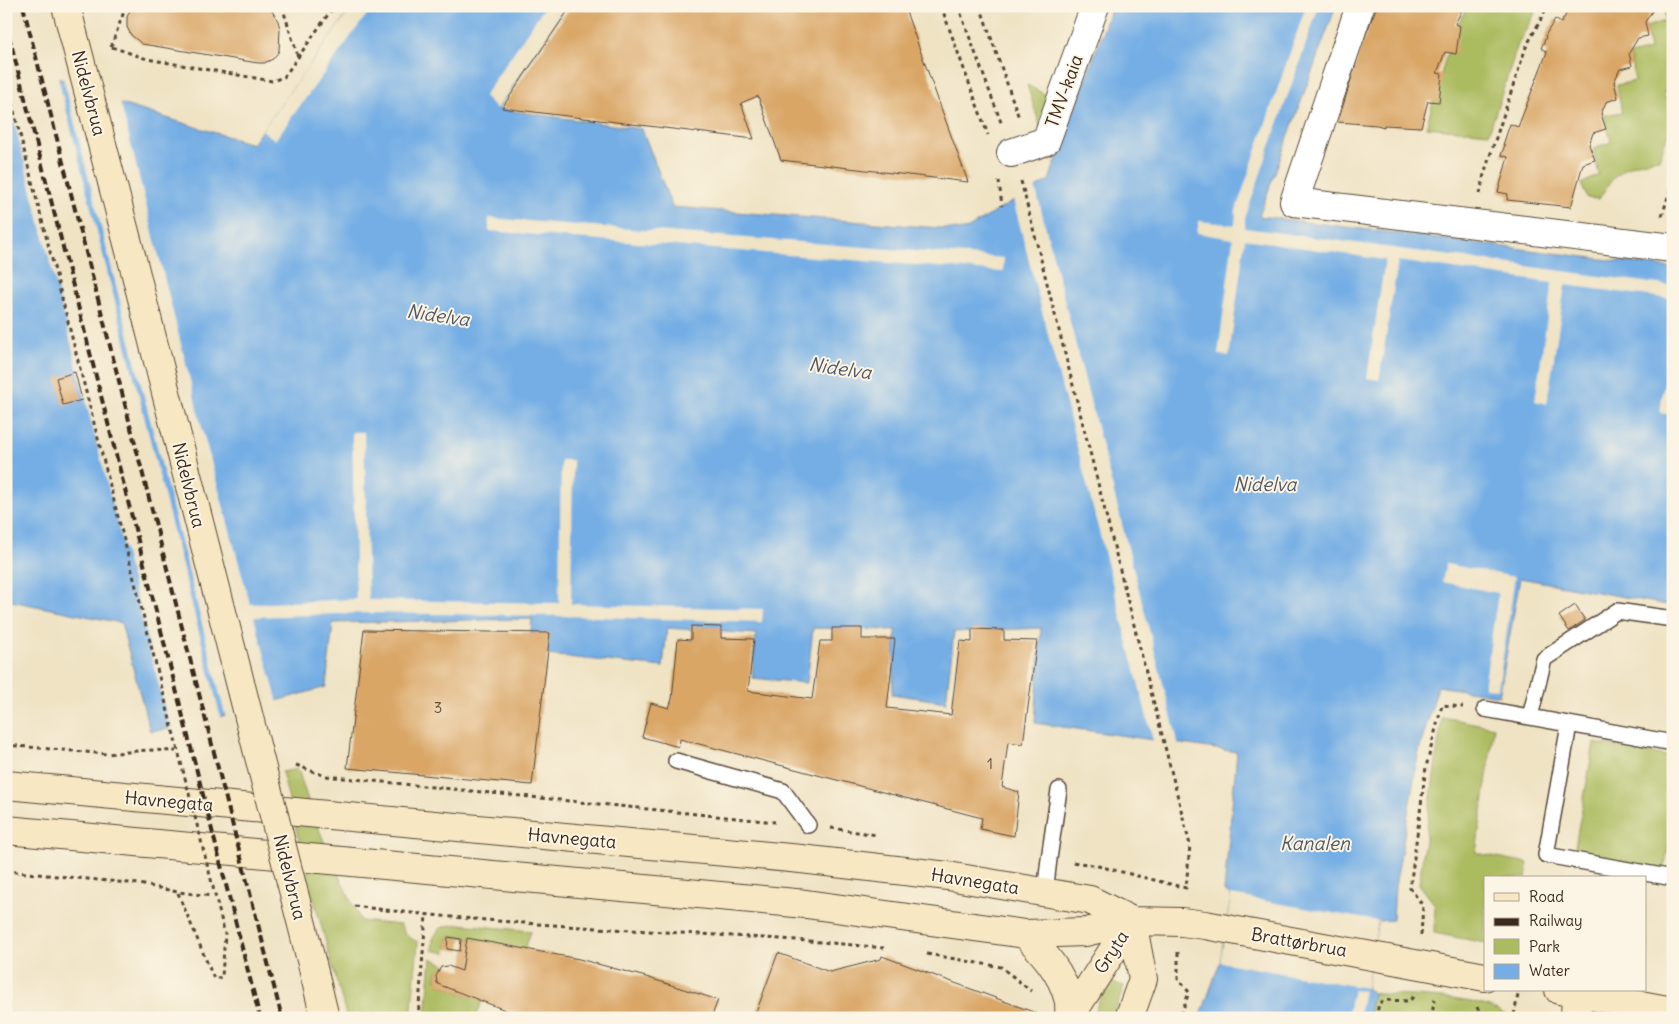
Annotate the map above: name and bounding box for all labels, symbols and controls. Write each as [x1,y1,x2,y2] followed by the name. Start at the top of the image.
[67,48,111,138] street label: Nidelvbrua
[1040,51,1088,131] street label: TMV-kaia
[405,299,472,331] water label: Nidelva
[807,352,874,384] water label: Nidelva
[167,440,211,530] street label: Nidelvbrua
[1234,472,1298,496] water label: Nidelva
[434,698,442,717] house number: 3
[987,754,993,773] house number: 1
[124,786,214,816] street label: Havnegata
[527,823,617,853] street label: Havnegata
[1280,831,1351,855] water label: Kanalen
[268,832,312,922] street label: Nidelvbrua
[929,863,1021,899] street label: Havnegata
[1484,876,1646,992] legend
[1529,887,1564,906] text: Road
[1529,911,1583,930] text: Railway
[1249,922,1349,962] street label: Brattørbrua
[1089,926,1133,978] street label: Gryta
[1529,937,1560,956] text: Park
[1529,961,1570,980] text: Water

